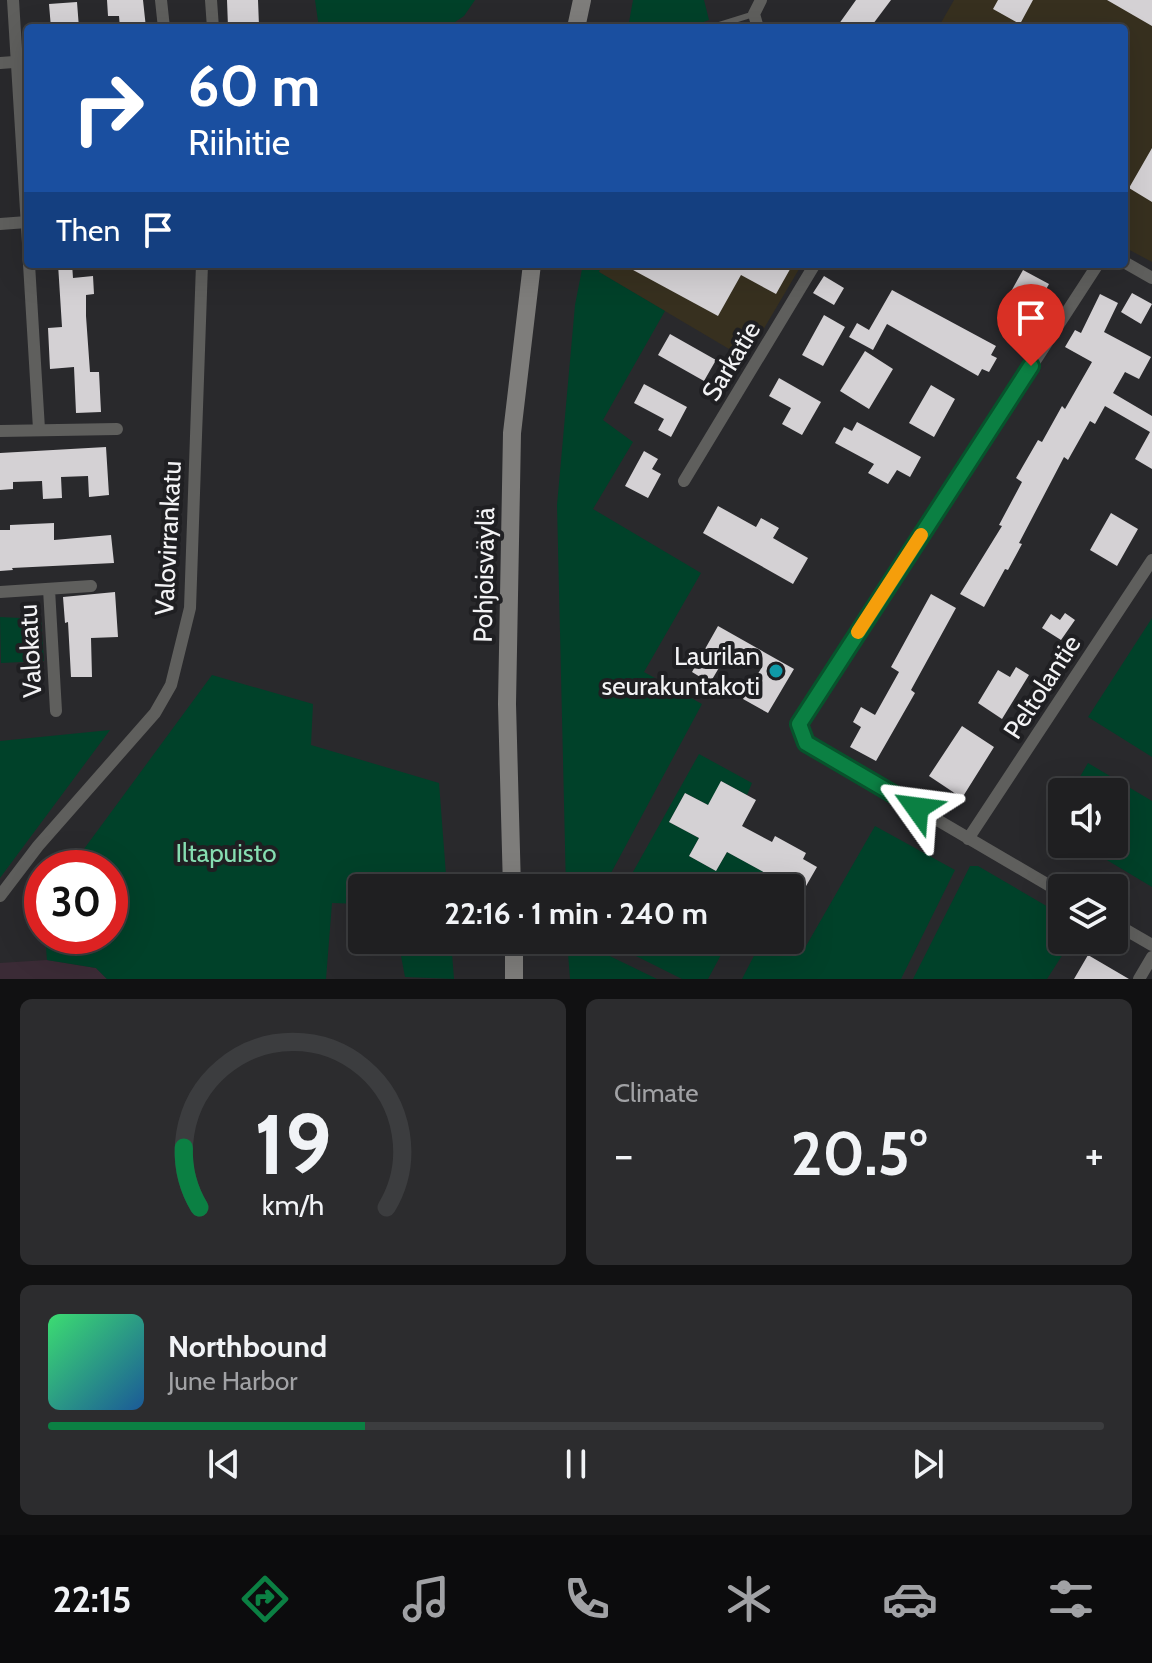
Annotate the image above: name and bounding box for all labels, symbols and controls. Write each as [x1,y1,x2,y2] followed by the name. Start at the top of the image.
[188,52,320,120] text: 60 m
[56,56,160,160] icon: right
[188,120,290,164] text: Riihitie
[136,208,180,252] icon: arrive
[56,212,120,249] text: Then
[997,284,1065,366] pin
[1009,296,1053,340] icon: arrive
[695,315,767,407] street label: Sarkatie
[148,460,188,616] street label: Valovirrankatu
[467,507,501,643] street label: Pohjoisväylä
[12,603,48,699] street label: Valokatu
[997,629,1087,745] street label: Peltolantie
[601,640,760,702] place label: Laurilan seurakuntakoti
[767,662,785,680] marker: Laurilan seurakuntakoti
[875,766,959,850] position arrow
[1048,778,1128,954] map controls
[1048,778,1128,858] button: sound
[176,837,276,869] park label: Iltapuisto
[24,850,128,954] speed limit sign: 30
[1048,874,1128,954] button: layers
[444,895,708,932] text: 22:16 · 1 min · 240 m
[614,1077,699,1109] text: Climate
[254,1094,332,1195] text: 19
[791,1117,927,1190] text: 20.5°
[614,1128,633,1181] text: −
[1085,1128,1104,1181] text: +
[262,1187,324,1222] text: km/h
[168,1328,327,1365] text: Northbound
[168,1365,297,1397] text: June Harbor
[202,1442,246,1486] icon: previous
[554,1442,598,1486] icon: pause
[906,1442,950,1486] icon: next
[237,1571,293,1627] icon: directions
[398,1571,454,1627] icon: music
[559,1571,615,1627] icon: phone
[721,1571,777,1627] icon: climate
[882,1571,938,1627] icon: car
[1043,1571,1099,1627] icon: filters
[53,1577,131,1621] text: 22:15

